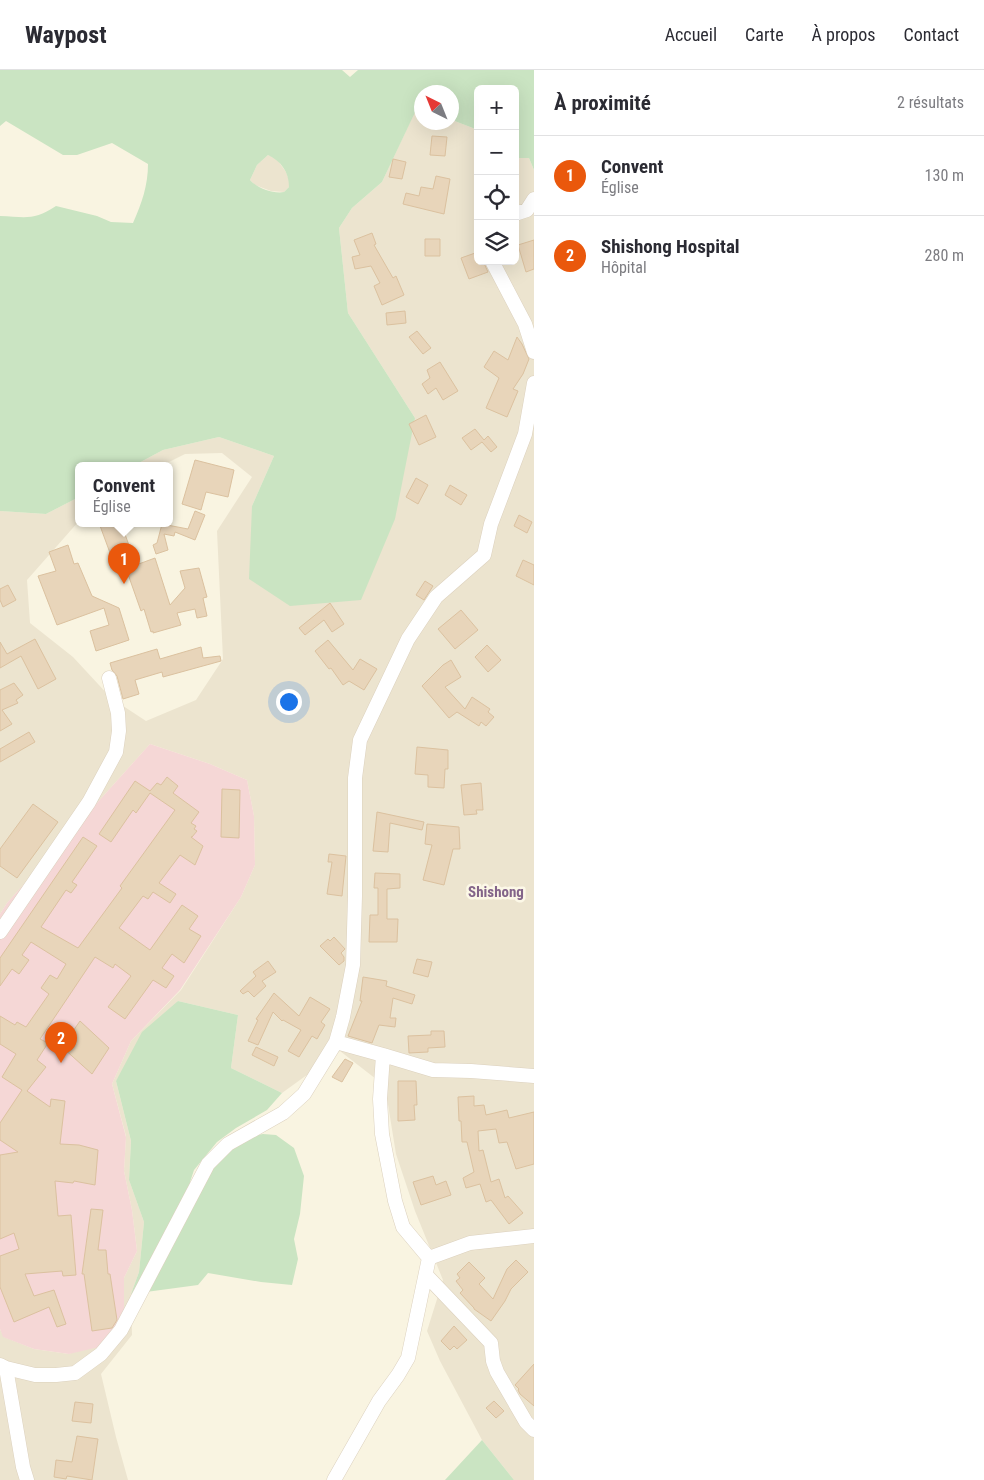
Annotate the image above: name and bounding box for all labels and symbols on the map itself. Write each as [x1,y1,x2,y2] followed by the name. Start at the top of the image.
[414,85,459,130] north arrow
[108,543,140,584] pin: 1
[276,689,302,715] your location
[468,883,524,901] district label: Shishong
[45,1022,77,1063] pin: 2

